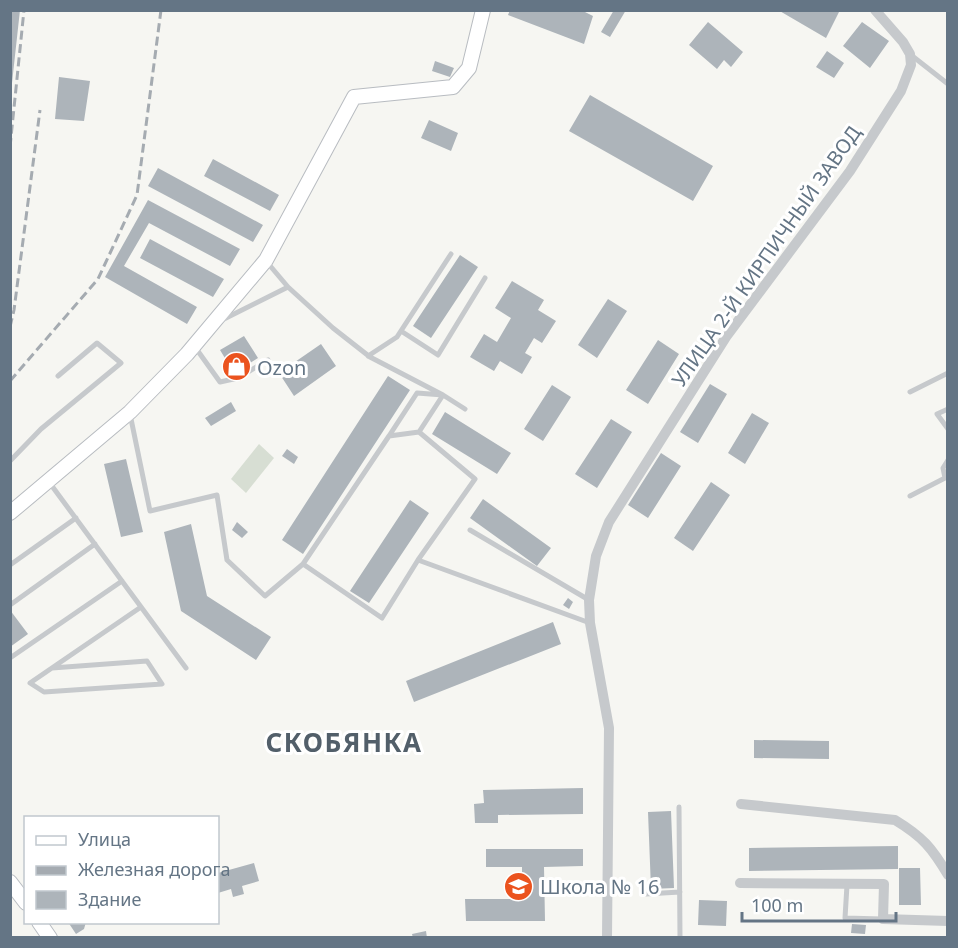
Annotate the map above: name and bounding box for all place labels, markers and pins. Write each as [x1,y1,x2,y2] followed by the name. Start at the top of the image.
[220,351,252,383] shop icon: Ozon
[257,354,306,381] place label: Ozon
[503,870,535,902] school or university icon: Школа № 16
[540,873,659,900] place label: Школа № 16

